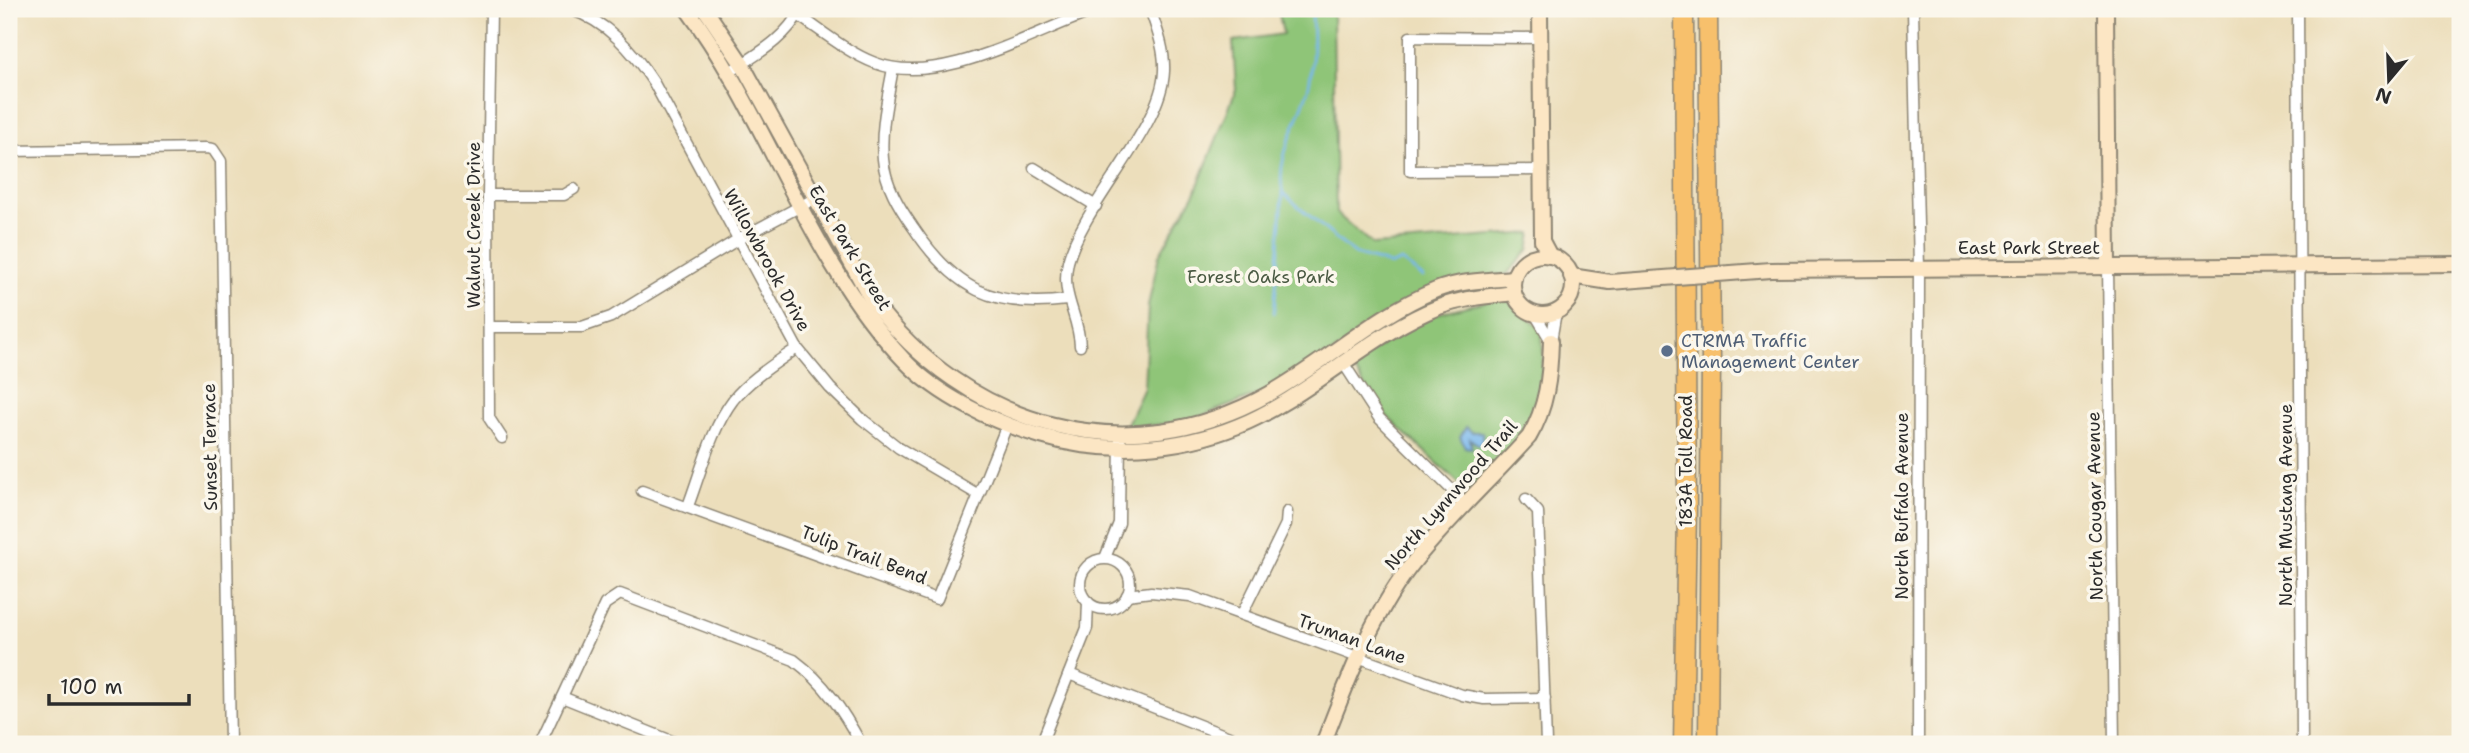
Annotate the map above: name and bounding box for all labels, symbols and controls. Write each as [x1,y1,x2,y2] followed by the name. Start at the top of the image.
[2354,46,2424,116] north arrow
[2372,81,2395,110] text: N
[462,142,486,308] street label: Walnut Creek Drive
[803,181,897,315] street label: East Park Street
[718,184,816,336] street label: Willowbrook Drive
[1958,236,2100,260] street label: East Park Street
[1187,265,1335,289] park label: Forest Oaks Park
[1681,329,1860,374] place label: CTRMA Traffic Management Center
[1659,343,1675,359] marker: CTRMA Traffic Management Center
[197,383,223,511] street label: Sunset Terrace
[1674,395,1698,527] street label: 183A Toll Road
[2274,403,2298,607] street label: North Mustang Avenue
[2081,411,2109,601] street label: North Cougar Avenue
[1890,412,1914,600] street label: North Buffalo Avenue
[1379,414,1523,575] street label: North Lynnwood Trail
[797,520,931,590] street label: Tulip Trail Bend
[1295,608,1409,670] street label: Truman Lane
[49,662,189,706] scale bar
[60,673,123,701] text: 100 m

